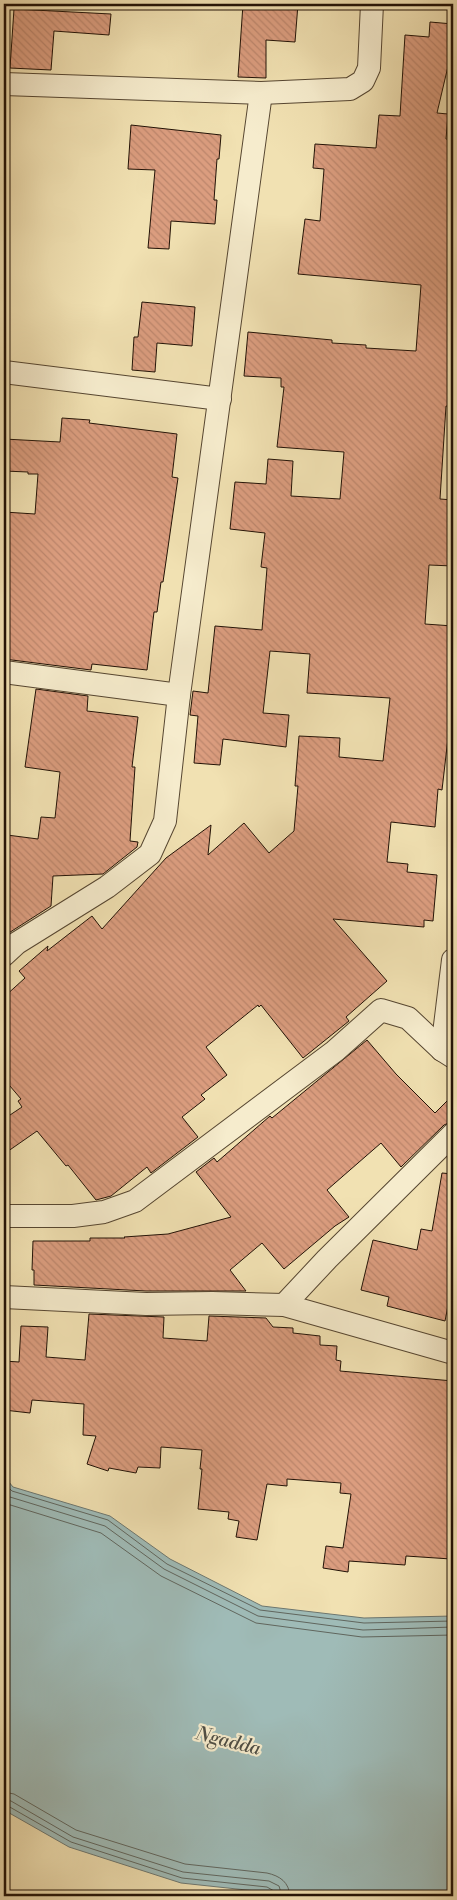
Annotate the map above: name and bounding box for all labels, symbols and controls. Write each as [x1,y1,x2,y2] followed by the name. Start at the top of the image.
[192,1721,263,1761] water label: Ngadda

